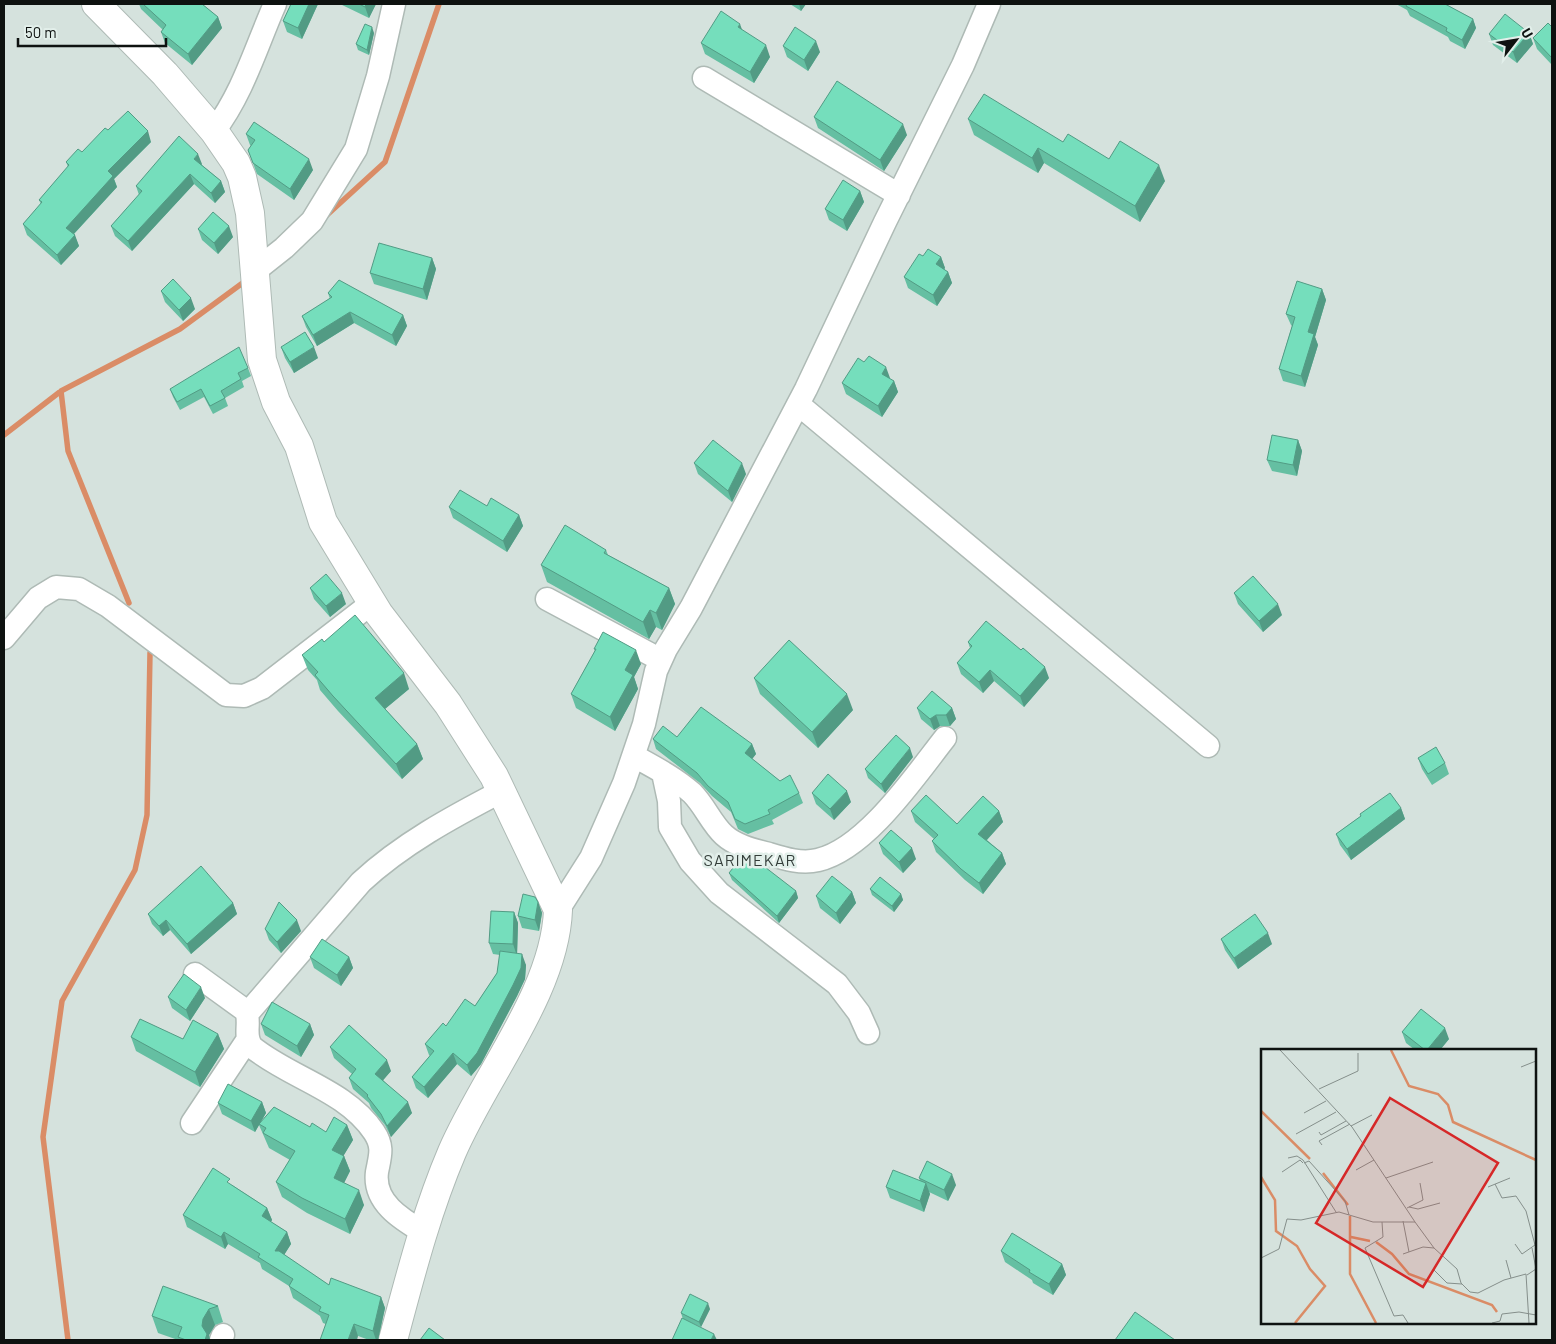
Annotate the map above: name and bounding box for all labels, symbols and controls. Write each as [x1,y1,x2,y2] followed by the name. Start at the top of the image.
[18,15,165,47] scale bar
[1491,15,1541,65] north arrow
[25,23,57,41] text: 50 m
[1518,25,1537,41] text: U
[704,850,796,869] district label: SARIMEKAR
[1261,1049,1536,1324] inset map

